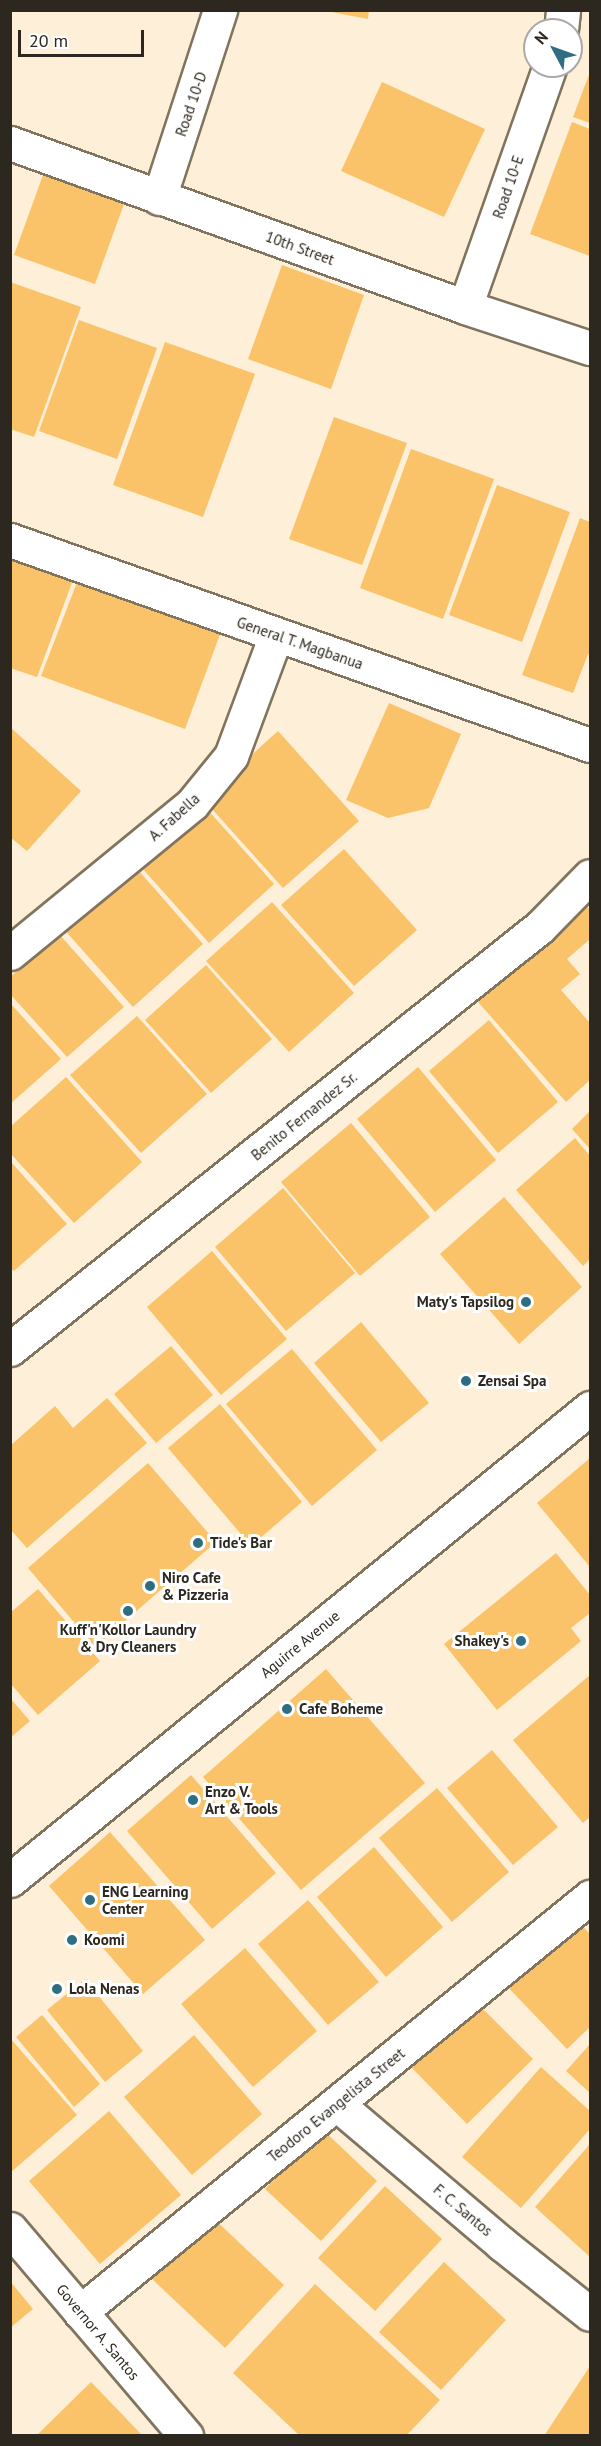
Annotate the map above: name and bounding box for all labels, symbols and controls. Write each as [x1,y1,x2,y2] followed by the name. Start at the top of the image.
[21,18,147,56] scale bar
[523,18,583,78] north arrow
[530,27,552,48] text: N
[29,29,68,52] text: 20 m
[172,69,210,139] street label: Road 10-D
[489,153,527,221] street label: Road 10-E
[263,227,337,269] street label: 10th Street
[234,613,366,673] street label: General T. Magbanua
[144,789,204,845] street label: A. Fabella
[247,1068,361,1164] street label: Benito Fernandez Sr.
[416,1293,514,1311] place label: Maty's Tapsilog
[519,1295,533,1309] marker: Maty's Tapsilog
[478,1372,546,1390] place label: Zensai Spa
[459,1374,473,1388] marker: Zensai Spa
[210,1534,272,1552] place label: Tide's Bar
[191,1536,205,1550] marker: Tide's Bar
[162,1568,229,1603] place label: Niro Cafe & Pizzeria
[143,1579,157,1593] marker: Niro Cafe & Pizzeria
[121,1604,135,1618] marker: Kuff'n'Kollor Laundry & Dry Cleaners
[256,1606,344,1682] street label: Aguirre Avenue
[60,1620,196,1655] place label: Kuff'n'Kollor Laundry & Dry Cleaners
[455,1632,509,1650] place label: Shakey's
[514,1634,528,1648] marker: Shakey's
[299,1700,383,1718] place label: Cafe Boheme
[280,1702,294,1716] marker: Cafe Boheme
[205,1782,278,1817] place label: Enzo V. Art & Tools
[186,1793,200,1807] marker: Enzo V. Art & Tools
[102,1882,189,1917] place label: ENG Learning Center
[83,1893,97,1907] marker: ENG Learning Center
[84,1931,125,1949] place label: Koomi
[65,1933,79,1947] marker: Koomi
[69,1980,139,1998] place label: Lola Nenas
[50,1982,64,1996] marker: Lola Nenas
[264,2044,408,2166] street label: Teodoro Evangelista Street
[429,2179,497,2241] street label: F. C. Santos
[52,2280,144,2384] street label: Governor A. Santos

